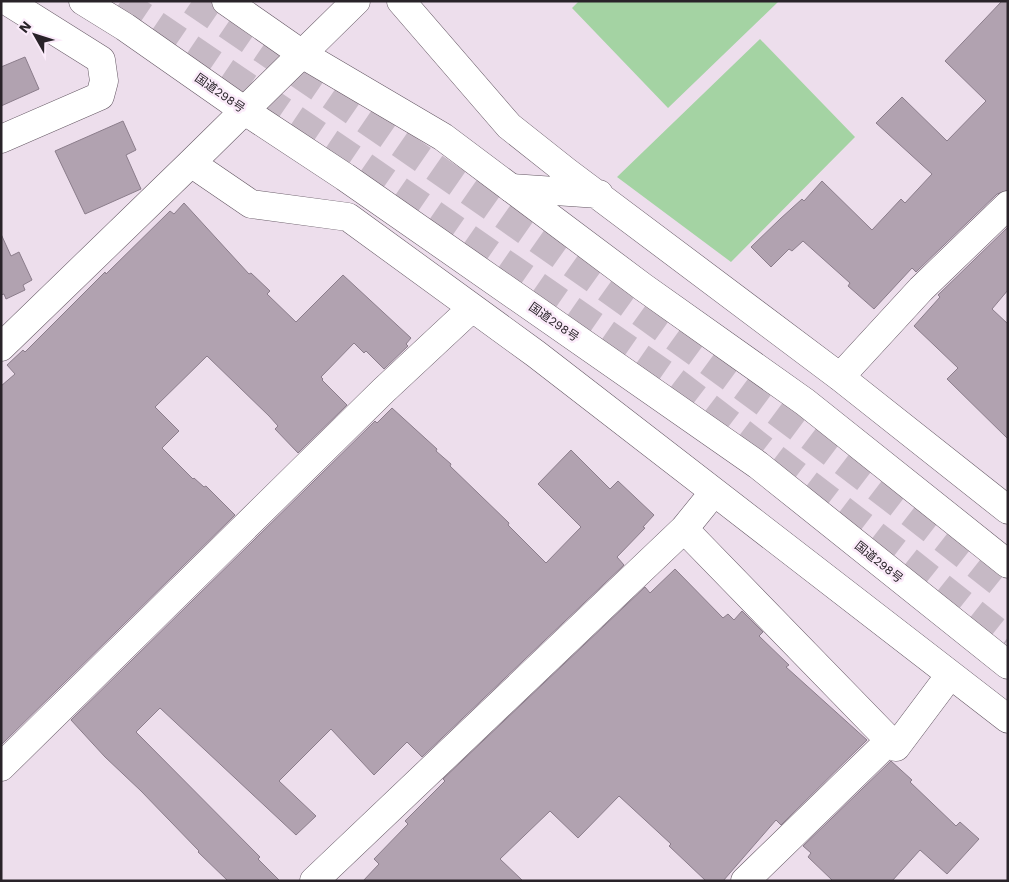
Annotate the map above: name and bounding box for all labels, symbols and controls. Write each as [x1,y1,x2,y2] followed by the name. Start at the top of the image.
[10,10,60,60] north arrow
[15,18,34,36] text: N
[192,71,248,115] street label: 国道298号
[526,300,582,344] street label: 国道298号
[852,538,906,586] street label: 国道298号

